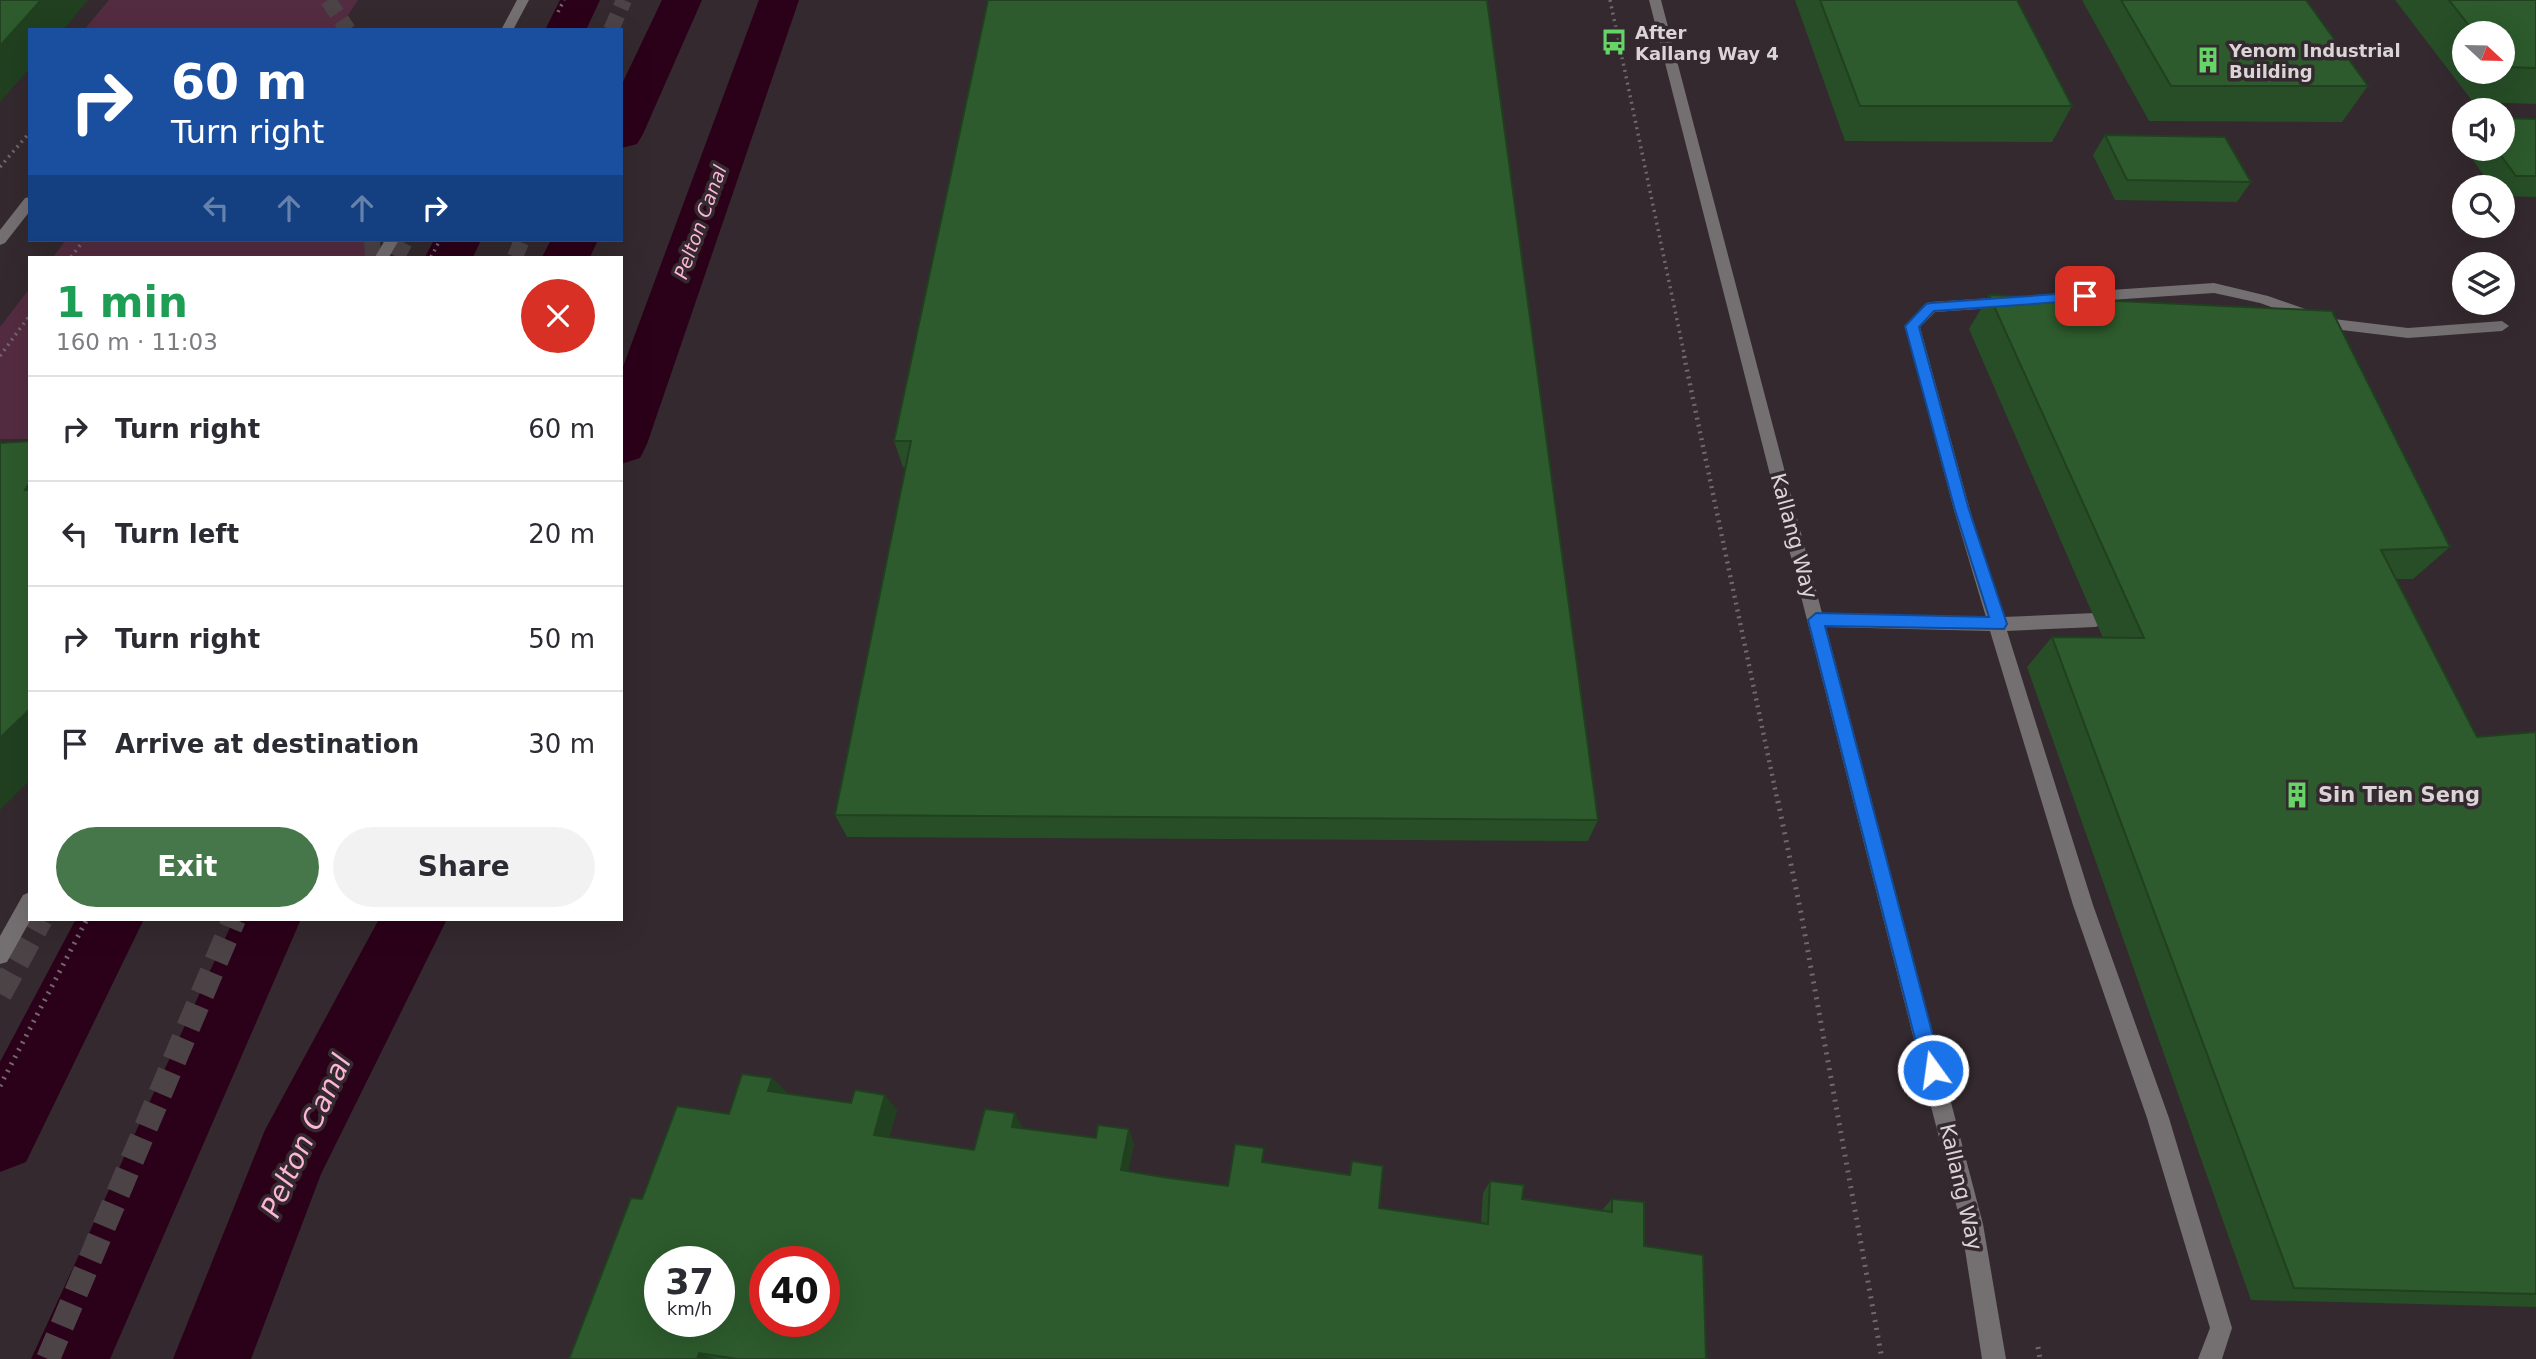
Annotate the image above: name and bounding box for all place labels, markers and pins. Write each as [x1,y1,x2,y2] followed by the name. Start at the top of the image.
[1635,22,1779,64] place label: After Kallang Way 4
[1599,27,1629,57] bus stop icon: After Kallang Way 4
[2228,40,2401,82] place label: Yenom Industrial Building
[2193,45,2223,75] building icon: Yenom Industrial Building
[2055,266,2115,326] pin
[2282,780,2312,810] building icon: Sin Tien Seng
[2318,783,2480,807] place label: Sin Tien Seng

